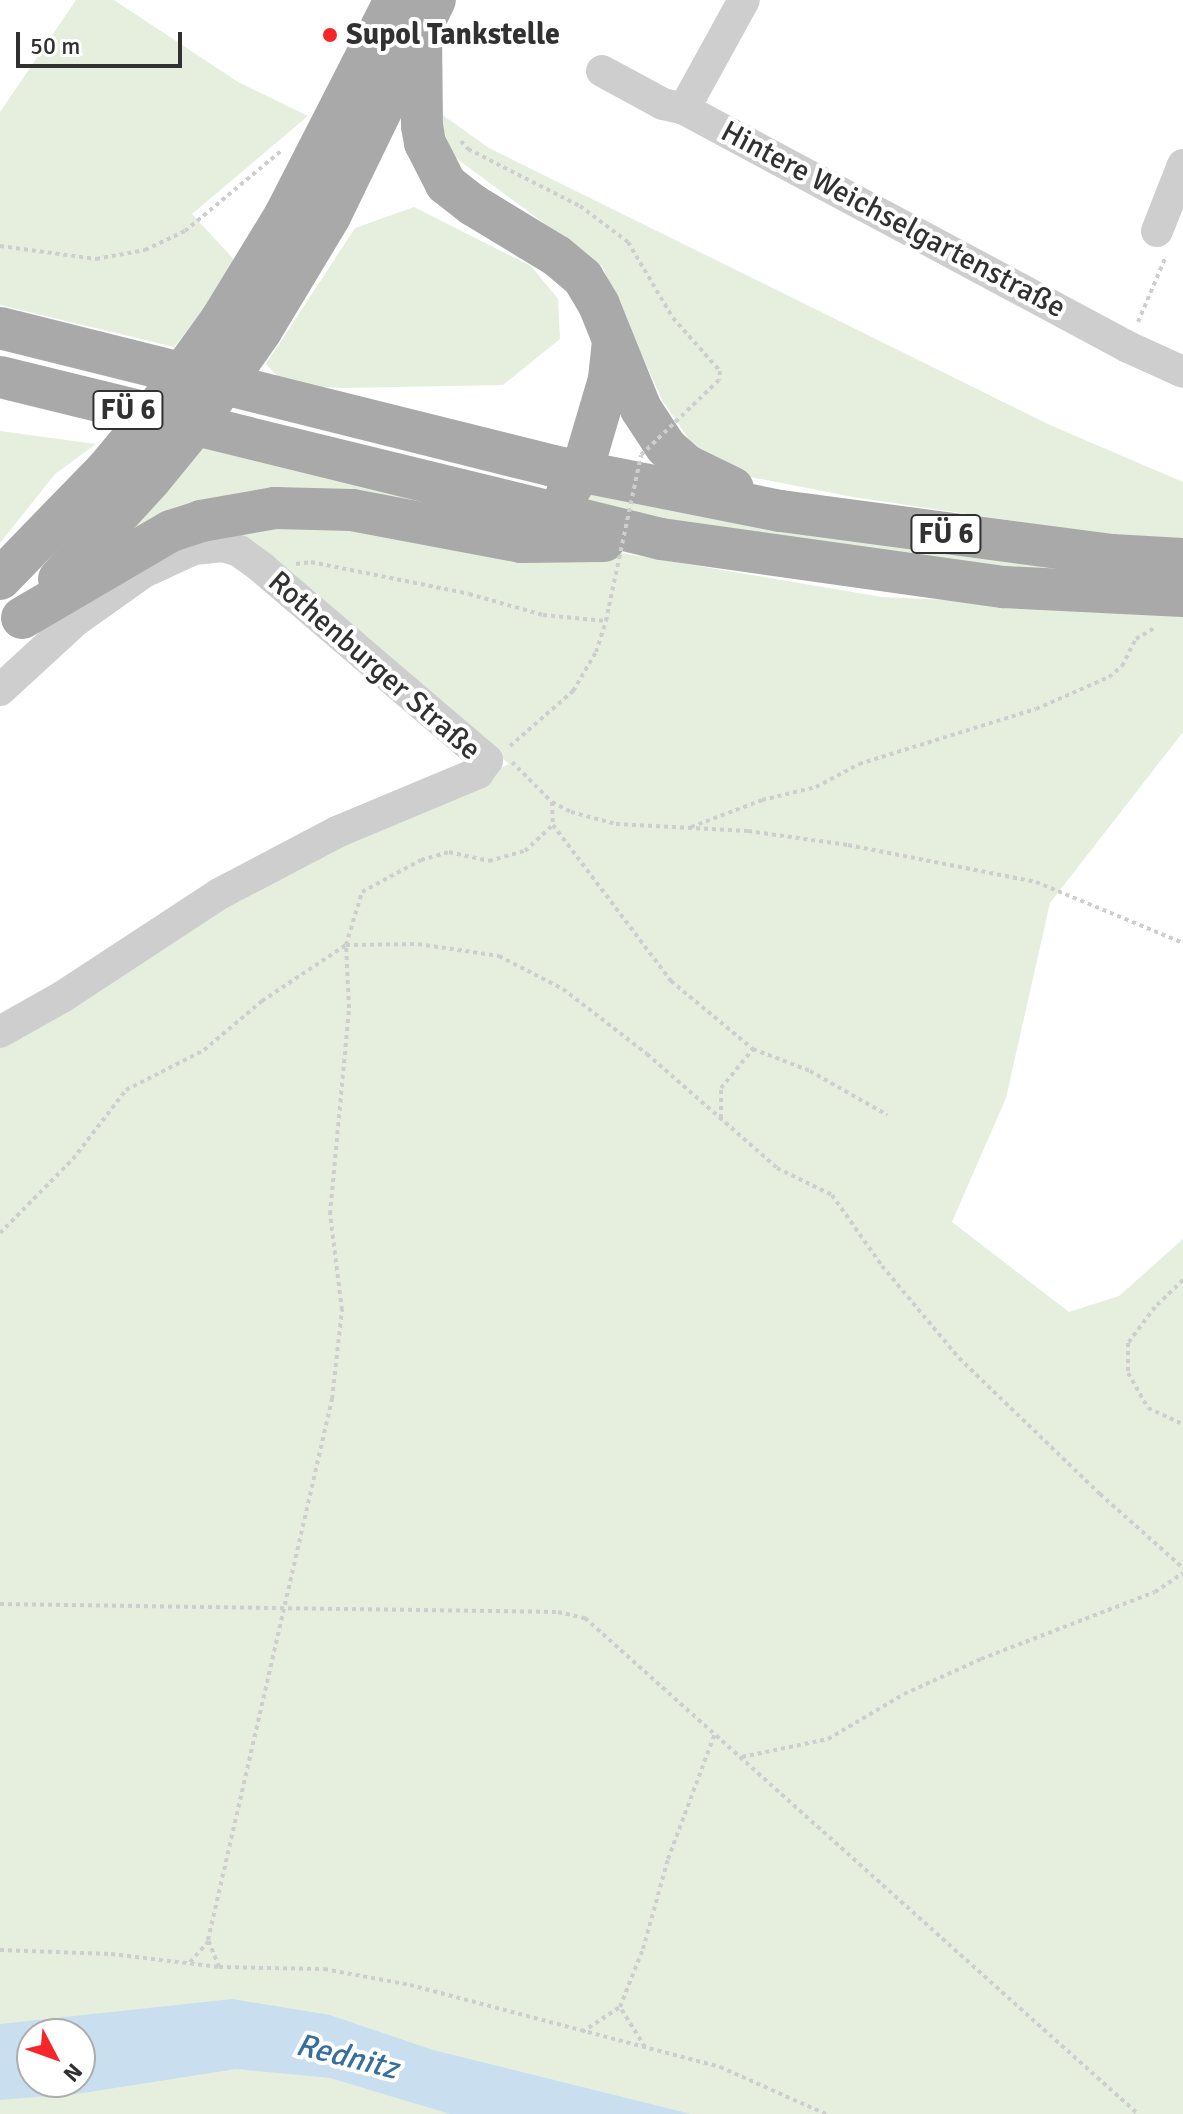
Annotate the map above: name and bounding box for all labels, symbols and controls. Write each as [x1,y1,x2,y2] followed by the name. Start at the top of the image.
[20,16,186,66] scale bar
[346,17,560,53] place label: Supol Tankstelle
[321,26,339,44] marker: Supol Tankstelle
[30,31,80,61] text: 50 m
[715,114,1071,326] street label: Hintere Weichselgartenstraße
[92,386,164,434] road number: FÜ 6
[910,510,982,558] road number: FÜ 6
[260,564,488,768] street label: Rothenburger Straße
[16,2018,96,2098] north arrow
[292,2026,402,2088] water label: Rednitz
[58,2058,88,2087] text: N

